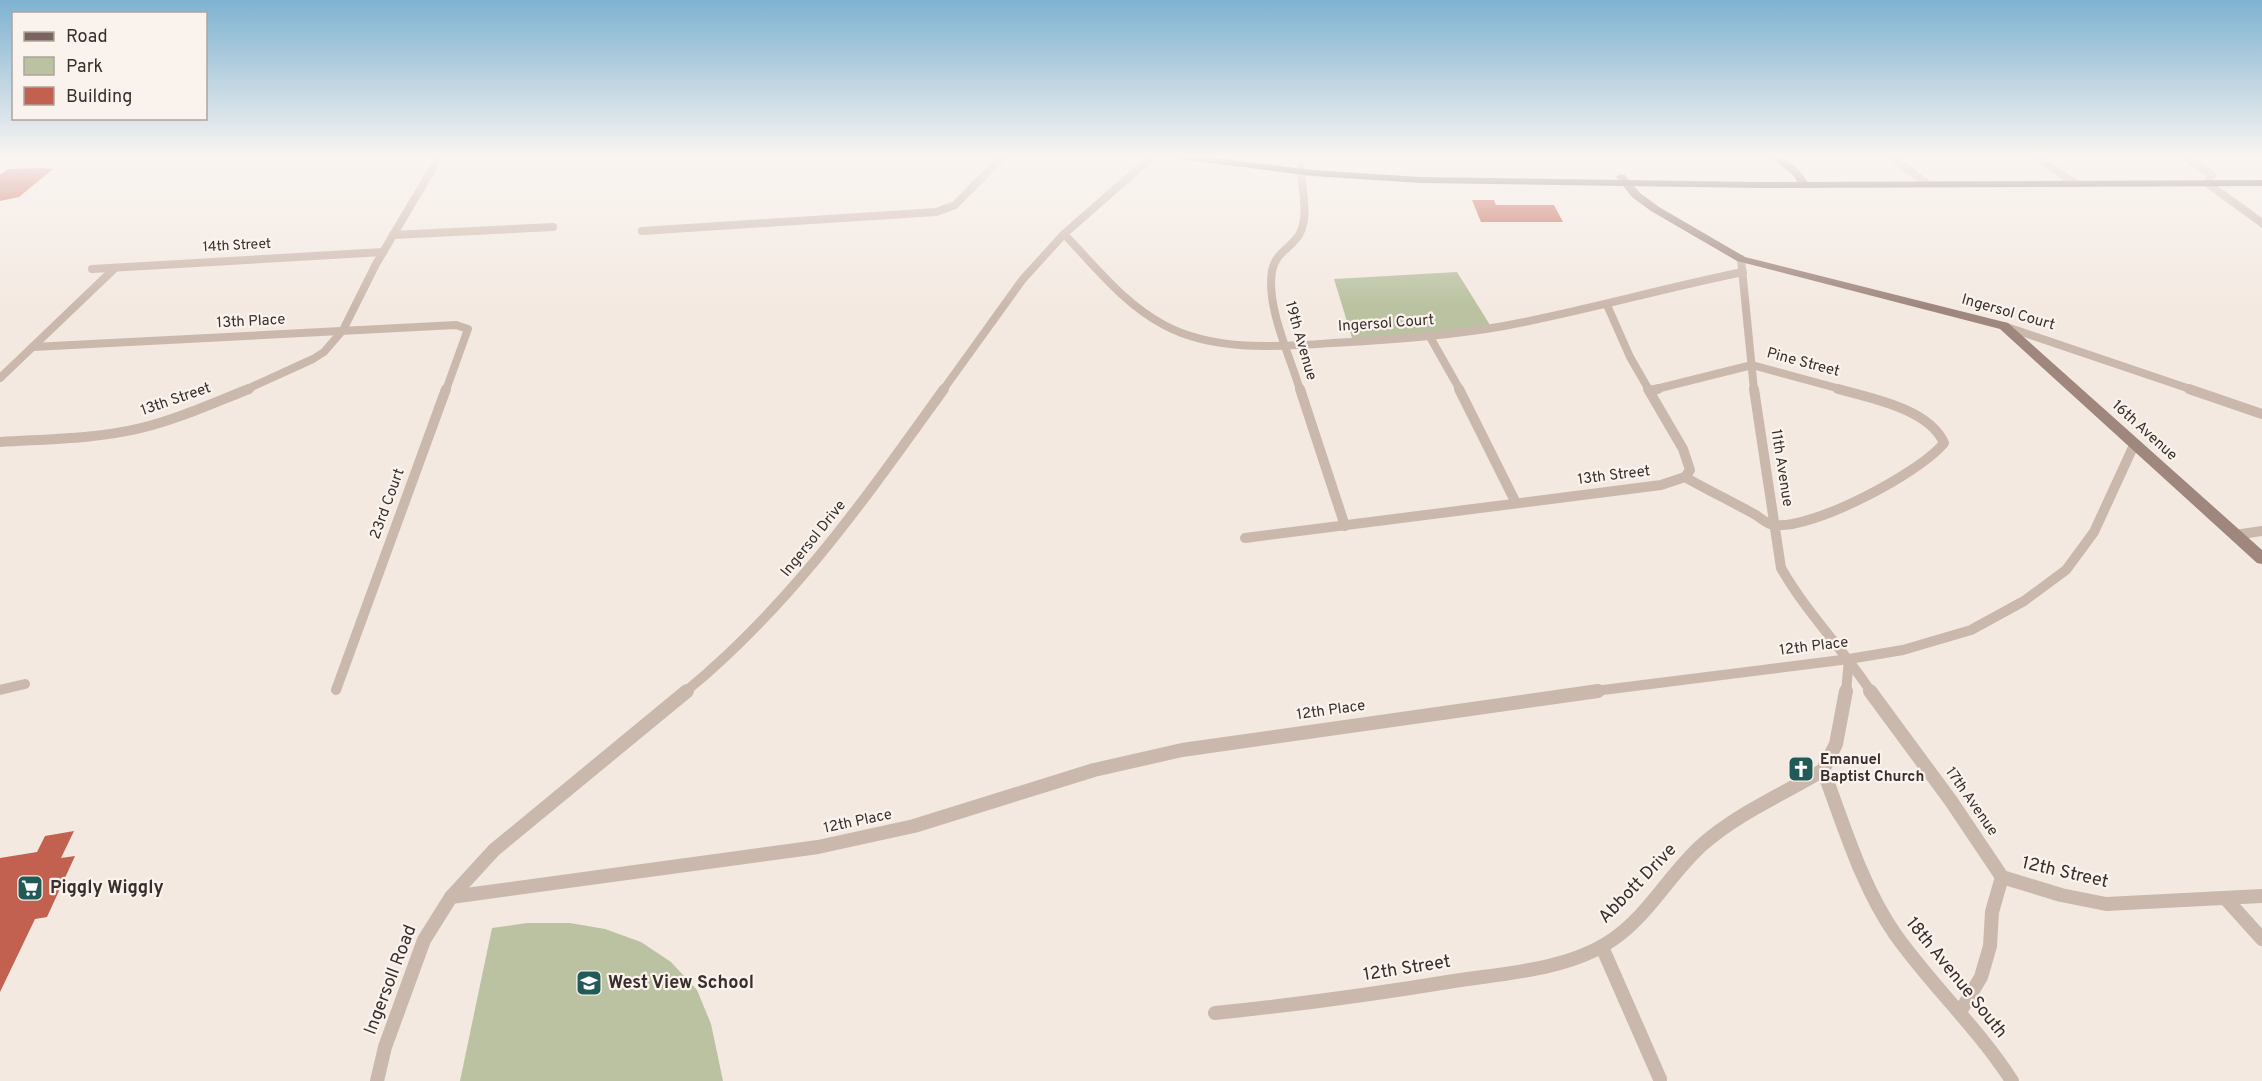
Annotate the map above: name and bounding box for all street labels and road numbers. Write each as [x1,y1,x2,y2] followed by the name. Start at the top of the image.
[202,236,272,256] street label: 14th Street
[1959,291,2057,335] street label: Ingersol Court
[1280,299,1320,383] street label: 19th Avenue
[216,311,286,333] street label: 13th Place
[1337,311,1435,337] street label: Ingersol Court
[1764,344,1842,382] street label: Pine Street
[138,379,214,421] street label: 13th Street
[2107,397,2181,465] street label: 16th Avenue
[1766,428,1796,508] street label: 11th Avenue
[1577,462,1651,490] street label: 13th Street
[366,466,410,542] street label: 23rd Court
[777,497,851,581] street label: Ingersol Drive
[1778,633,1850,661] street label: 12th Place
[1295,697,1367,725] street label: 12th Place
[1940,764,2002,840] street label: 17th Avenue
[822,806,894,838] street label: 12th Place
[1594,839,1682,929] street label: Abbott Drive
[2019,852,2111,894] street label: 12th Street
[1900,913,2012,1043] street label: 18th Avenue South
[360,922,422,1038] street label: Ingersoll Road
[1362,951,1452,987] street label: 12th Street

